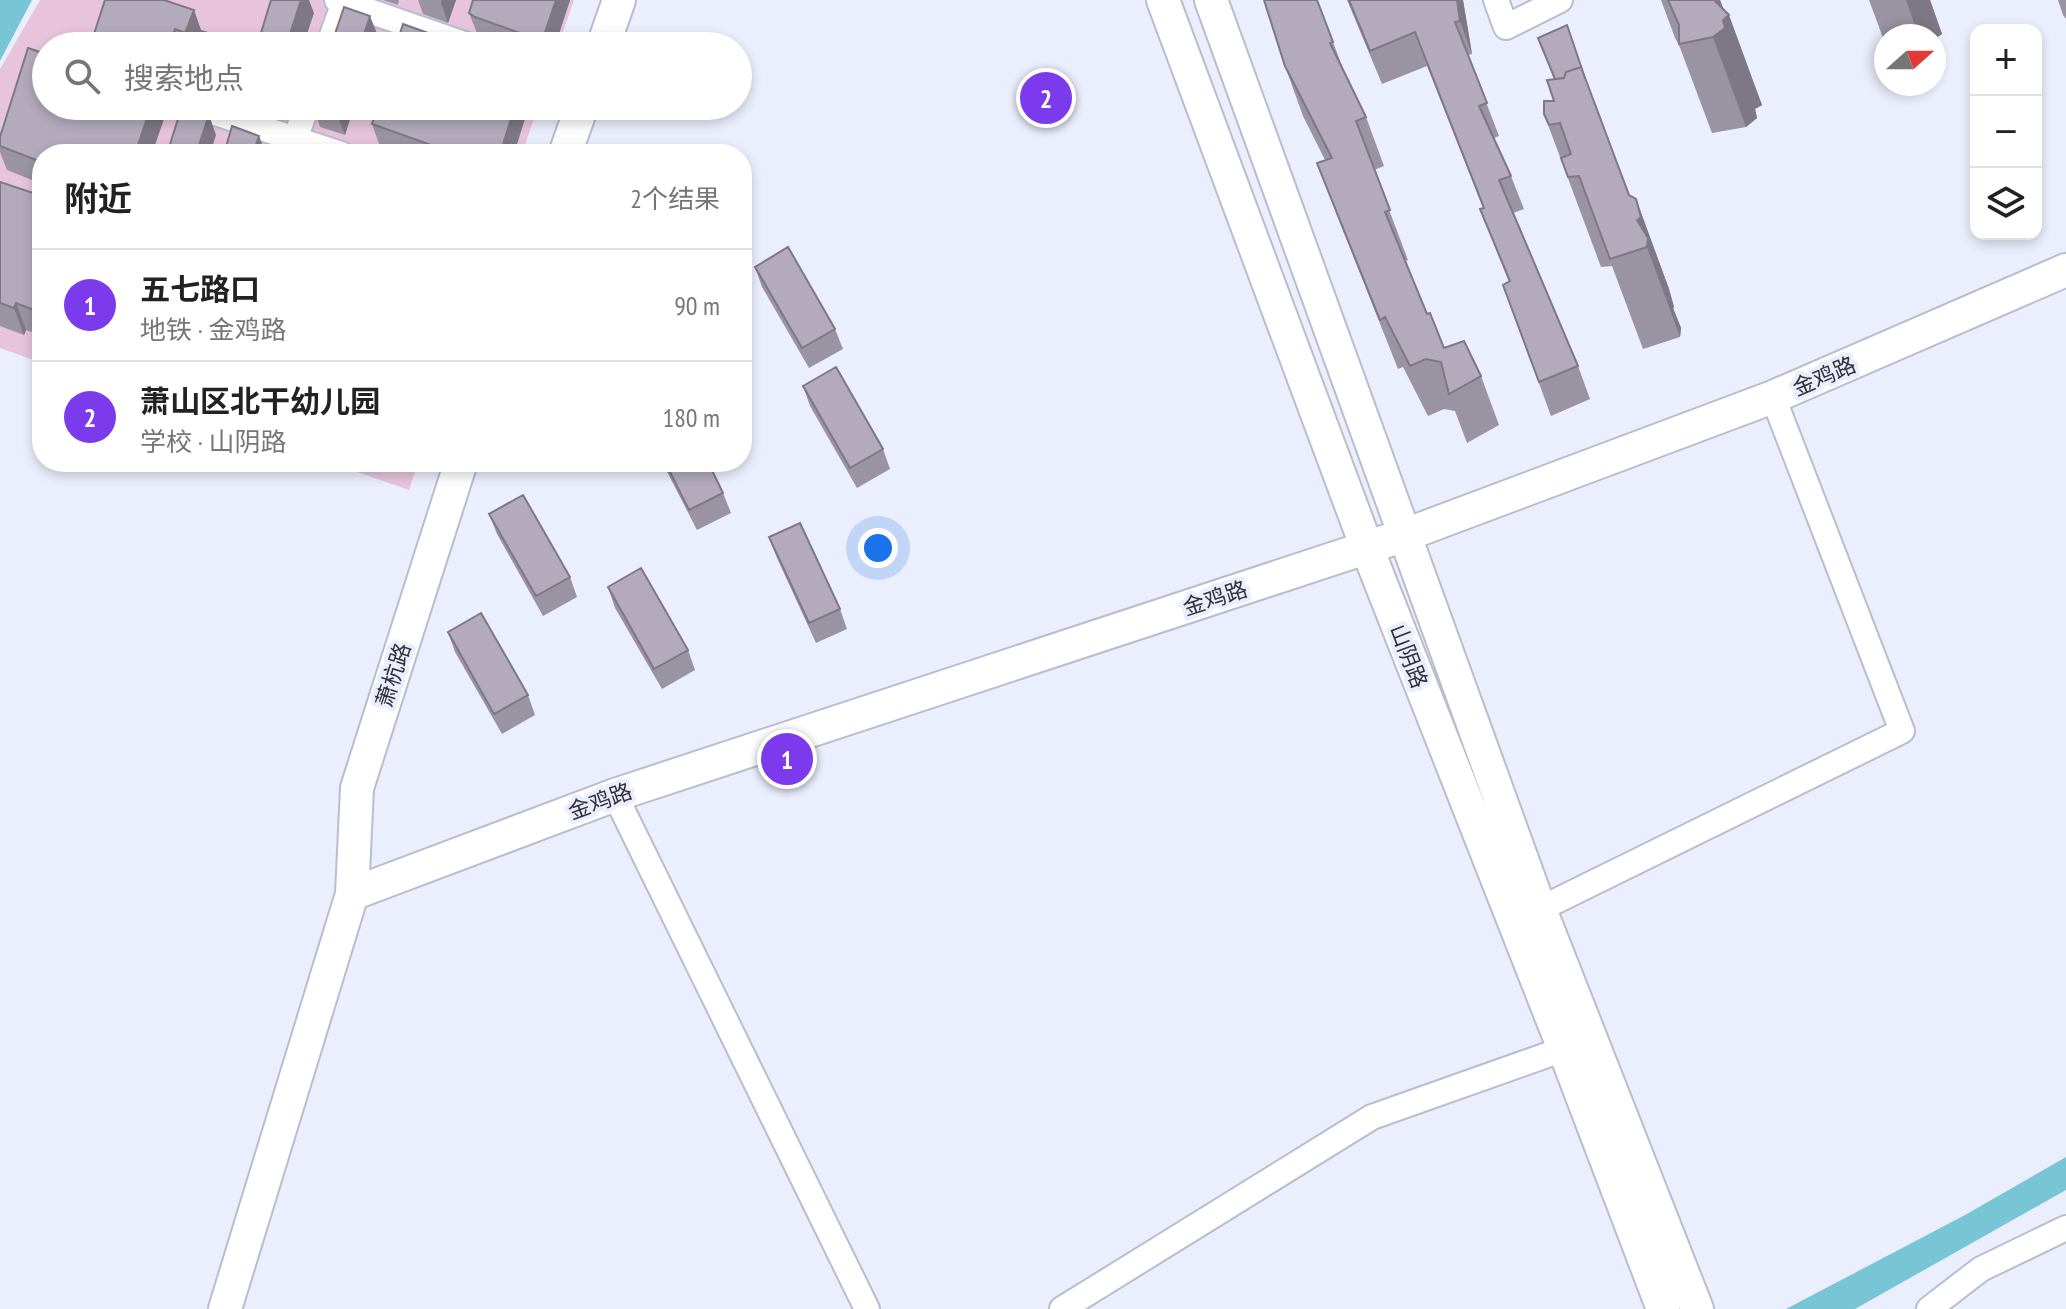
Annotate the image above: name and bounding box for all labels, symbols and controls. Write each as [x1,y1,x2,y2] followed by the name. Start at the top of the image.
[1874,24,1946,96] north arrow
[1970,24,2042,240] map controls
[1970,24,2042,96] button: +
[32,32,752,120] search box
[60,54,104,98] icon: search
[124,58,244,97] text: 搜索地点
[1020,68,1072,128] pin: 2
[1970,96,2042,168] button: −
[1970,168,2042,240] button: layers
[64,176,132,220] text: 附近
[630,182,720,215] text: 2个结果
[140,269,260,308] text: 五七路口
[84,289,96,322] text: 1
[674,289,720,322] text: 90 m
[140,313,287,346] text: 地铁 · 金鸡路
[1788,350,1860,402] street label: 金鸡路
[140,381,380,420] text: 萧山区北干幼儿园
[84,401,96,434] text: 2
[662,401,720,434] text: 180 m
[140,425,287,458] text: 学校 · 山阴路
[858,528,898,568] your location
[1179,574,1251,622] street label: 金鸡路
[1384,620,1434,692] street label: 山阴路
[369,639,417,711] street label: 萧杭路
[761,729,813,789] pin: 1
[564,777,636,825] street label: 金鸡路

